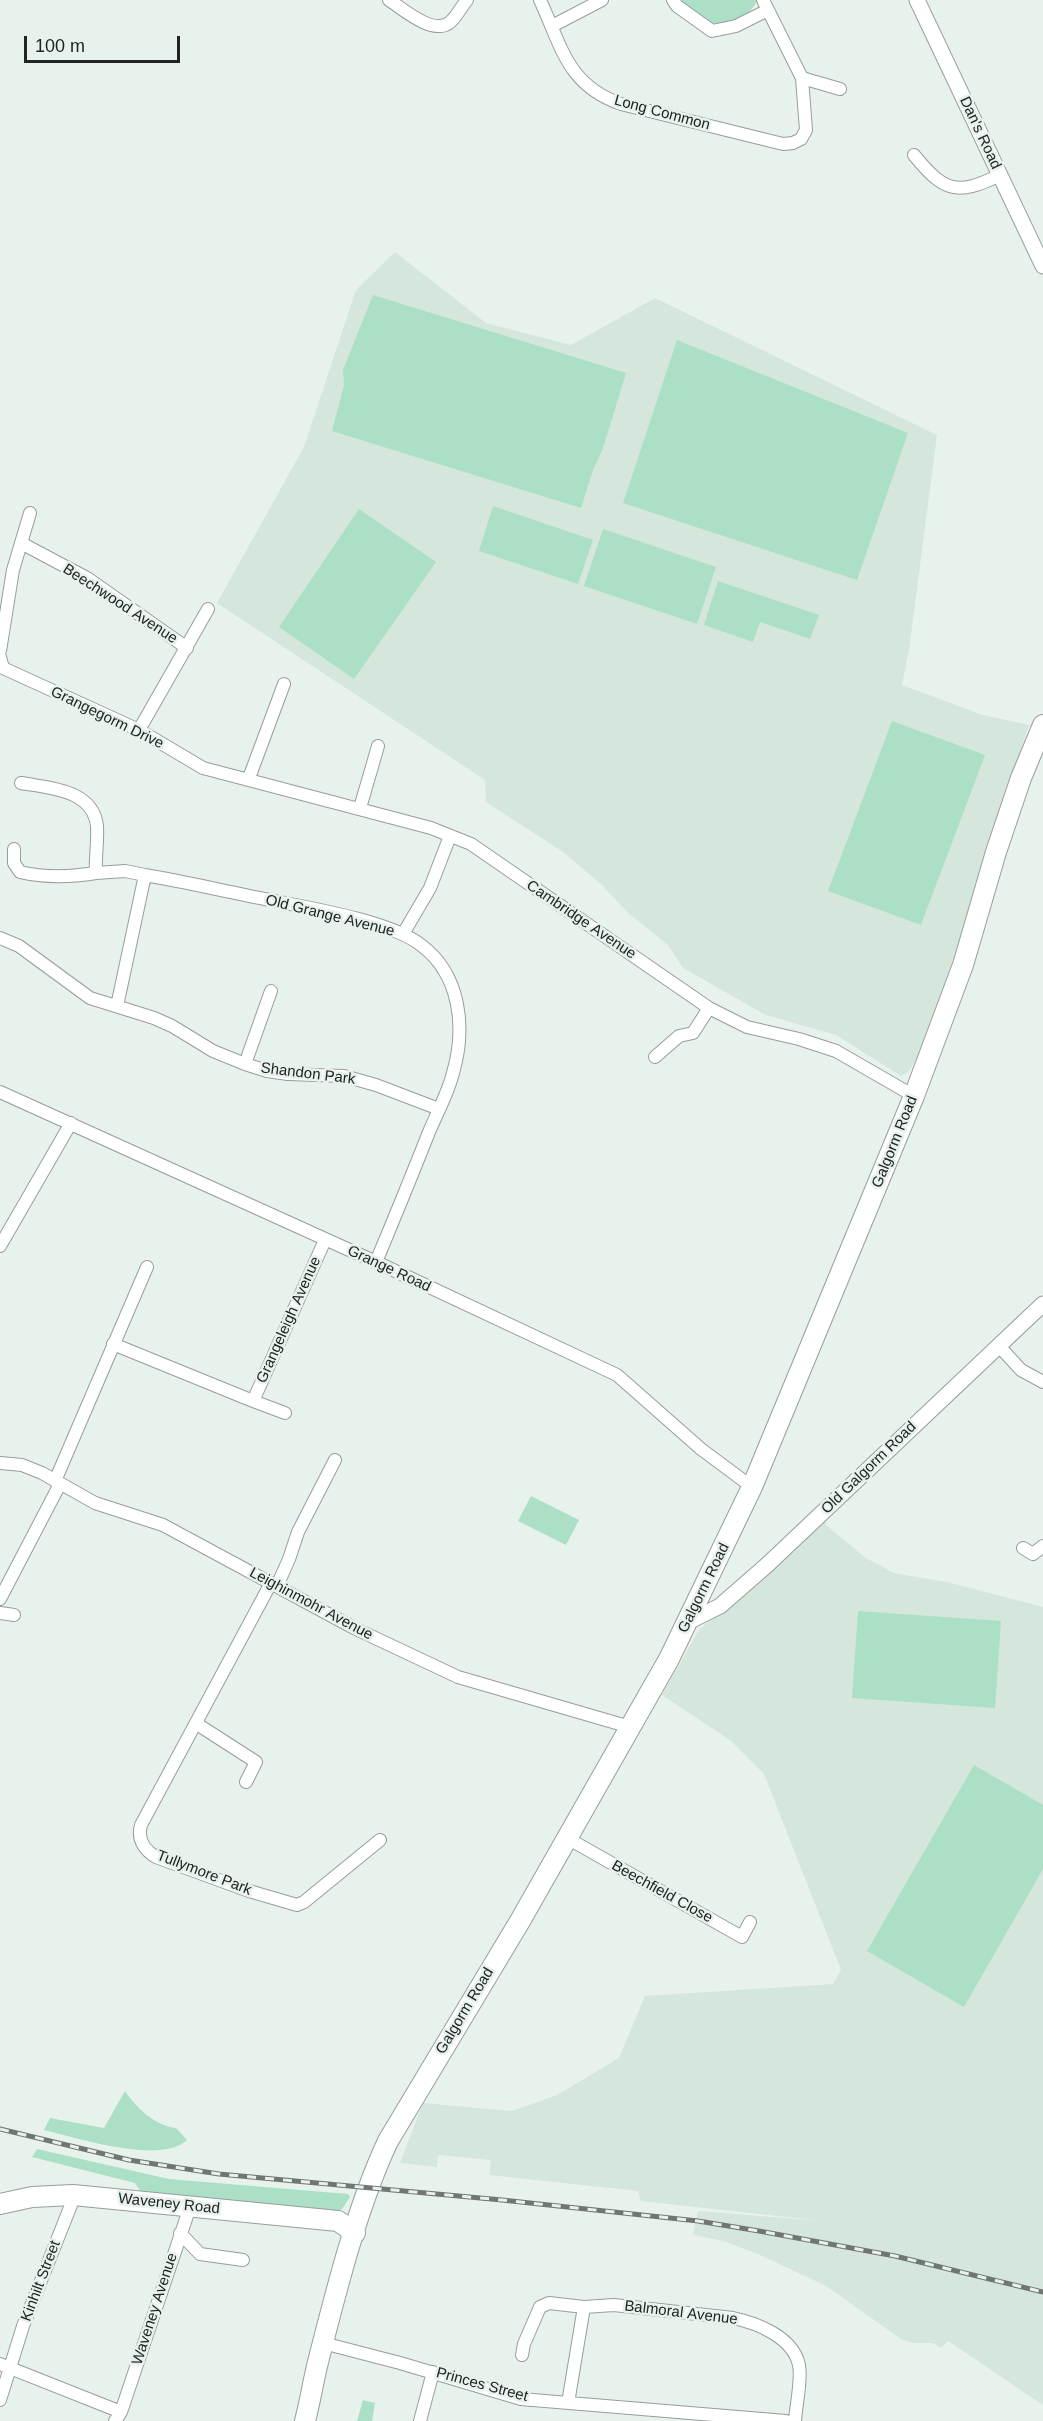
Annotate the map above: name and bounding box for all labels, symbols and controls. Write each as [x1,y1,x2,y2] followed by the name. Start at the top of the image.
[27,24,183,62] scale bar
[35,36,85,56] text: 100 m
[612,92,712,134] street label: Long Common
[955,94,1005,172] street label: Dan's Road
[59,560,181,648] street label: Beechwood Avenue
[48,683,166,753] street label: Grangegorm Drive
[523,877,639,963] street label: Cambridge Avenue
[264,891,396,941] street label: Old Grange Avenue
[260,1059,356,1089] street label: Shandon Park
[868,1093,922,1191] street label: Galgorm Road
[344,1242,434,1296] street label: Grange Road
[253,1254,325,1386] street label: Grangeleigh Avenue
[818,1418,920,1518] street label: Old Galgorm Road
[675,1540,733,1636] street label: Galgorm Road
[246,1564,376,1644] street label: Leighinmohr Avenue
[154,1847,254,1899] street label: Tullymore Park
[608,1857,716,1927] street label: Beechfield Close
[432,1965,498,2057] street label: Galgorm Road
[117,2190,221,2218] street label: Waveney Road
[17,2238,65,2324] street label: Kinhilt Street
[128,2251,182,2367] street label: Waveney Avenue
[623,2297,739,2329] street label: Balmoral Avenue
[434,2364,530,2406] street label: Princes Street

